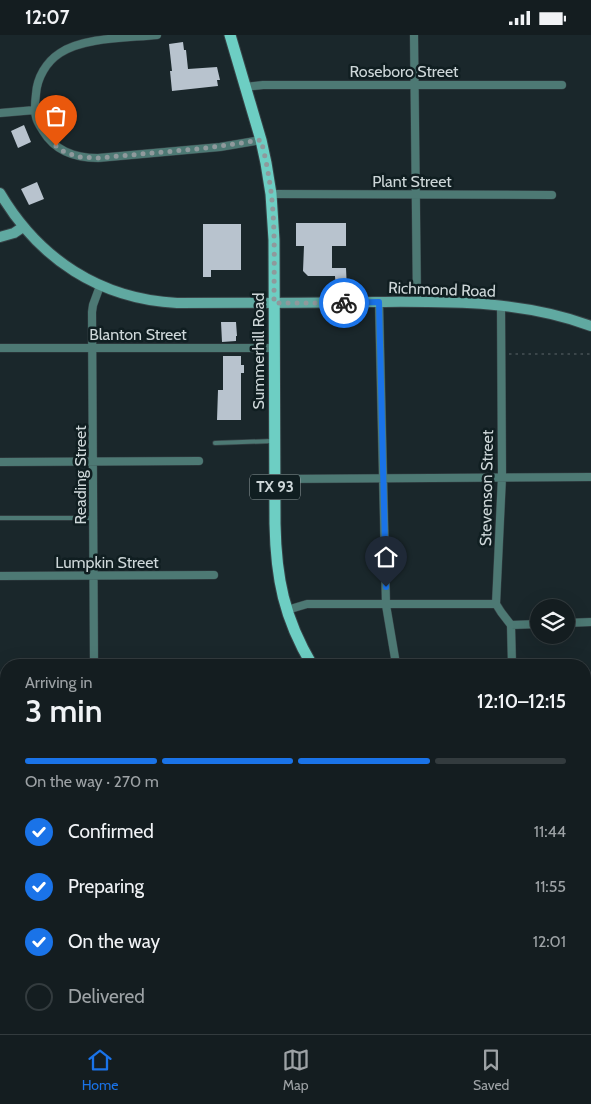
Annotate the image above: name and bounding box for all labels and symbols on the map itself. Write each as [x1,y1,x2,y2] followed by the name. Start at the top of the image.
[349,62,459,81] street label: Roseboro Street
[35,95,77,146] pin
[372,172,452,191] street label: Plant Street
[319,278,369,328] courier
[388,278,496,301] street label: Richmond Road
[249,293,268,409] street label: Summerhill Road
[89,325,187,344] street label: Blanton Street
[71,425,90,525] street label: Reading Street
[476,429,497,546] street label: Stevenson Street
[250,475,300,499] road number: TX 93
[365,536,407,587] pin
[55,553,159,572] street label: Lumpkin Street

